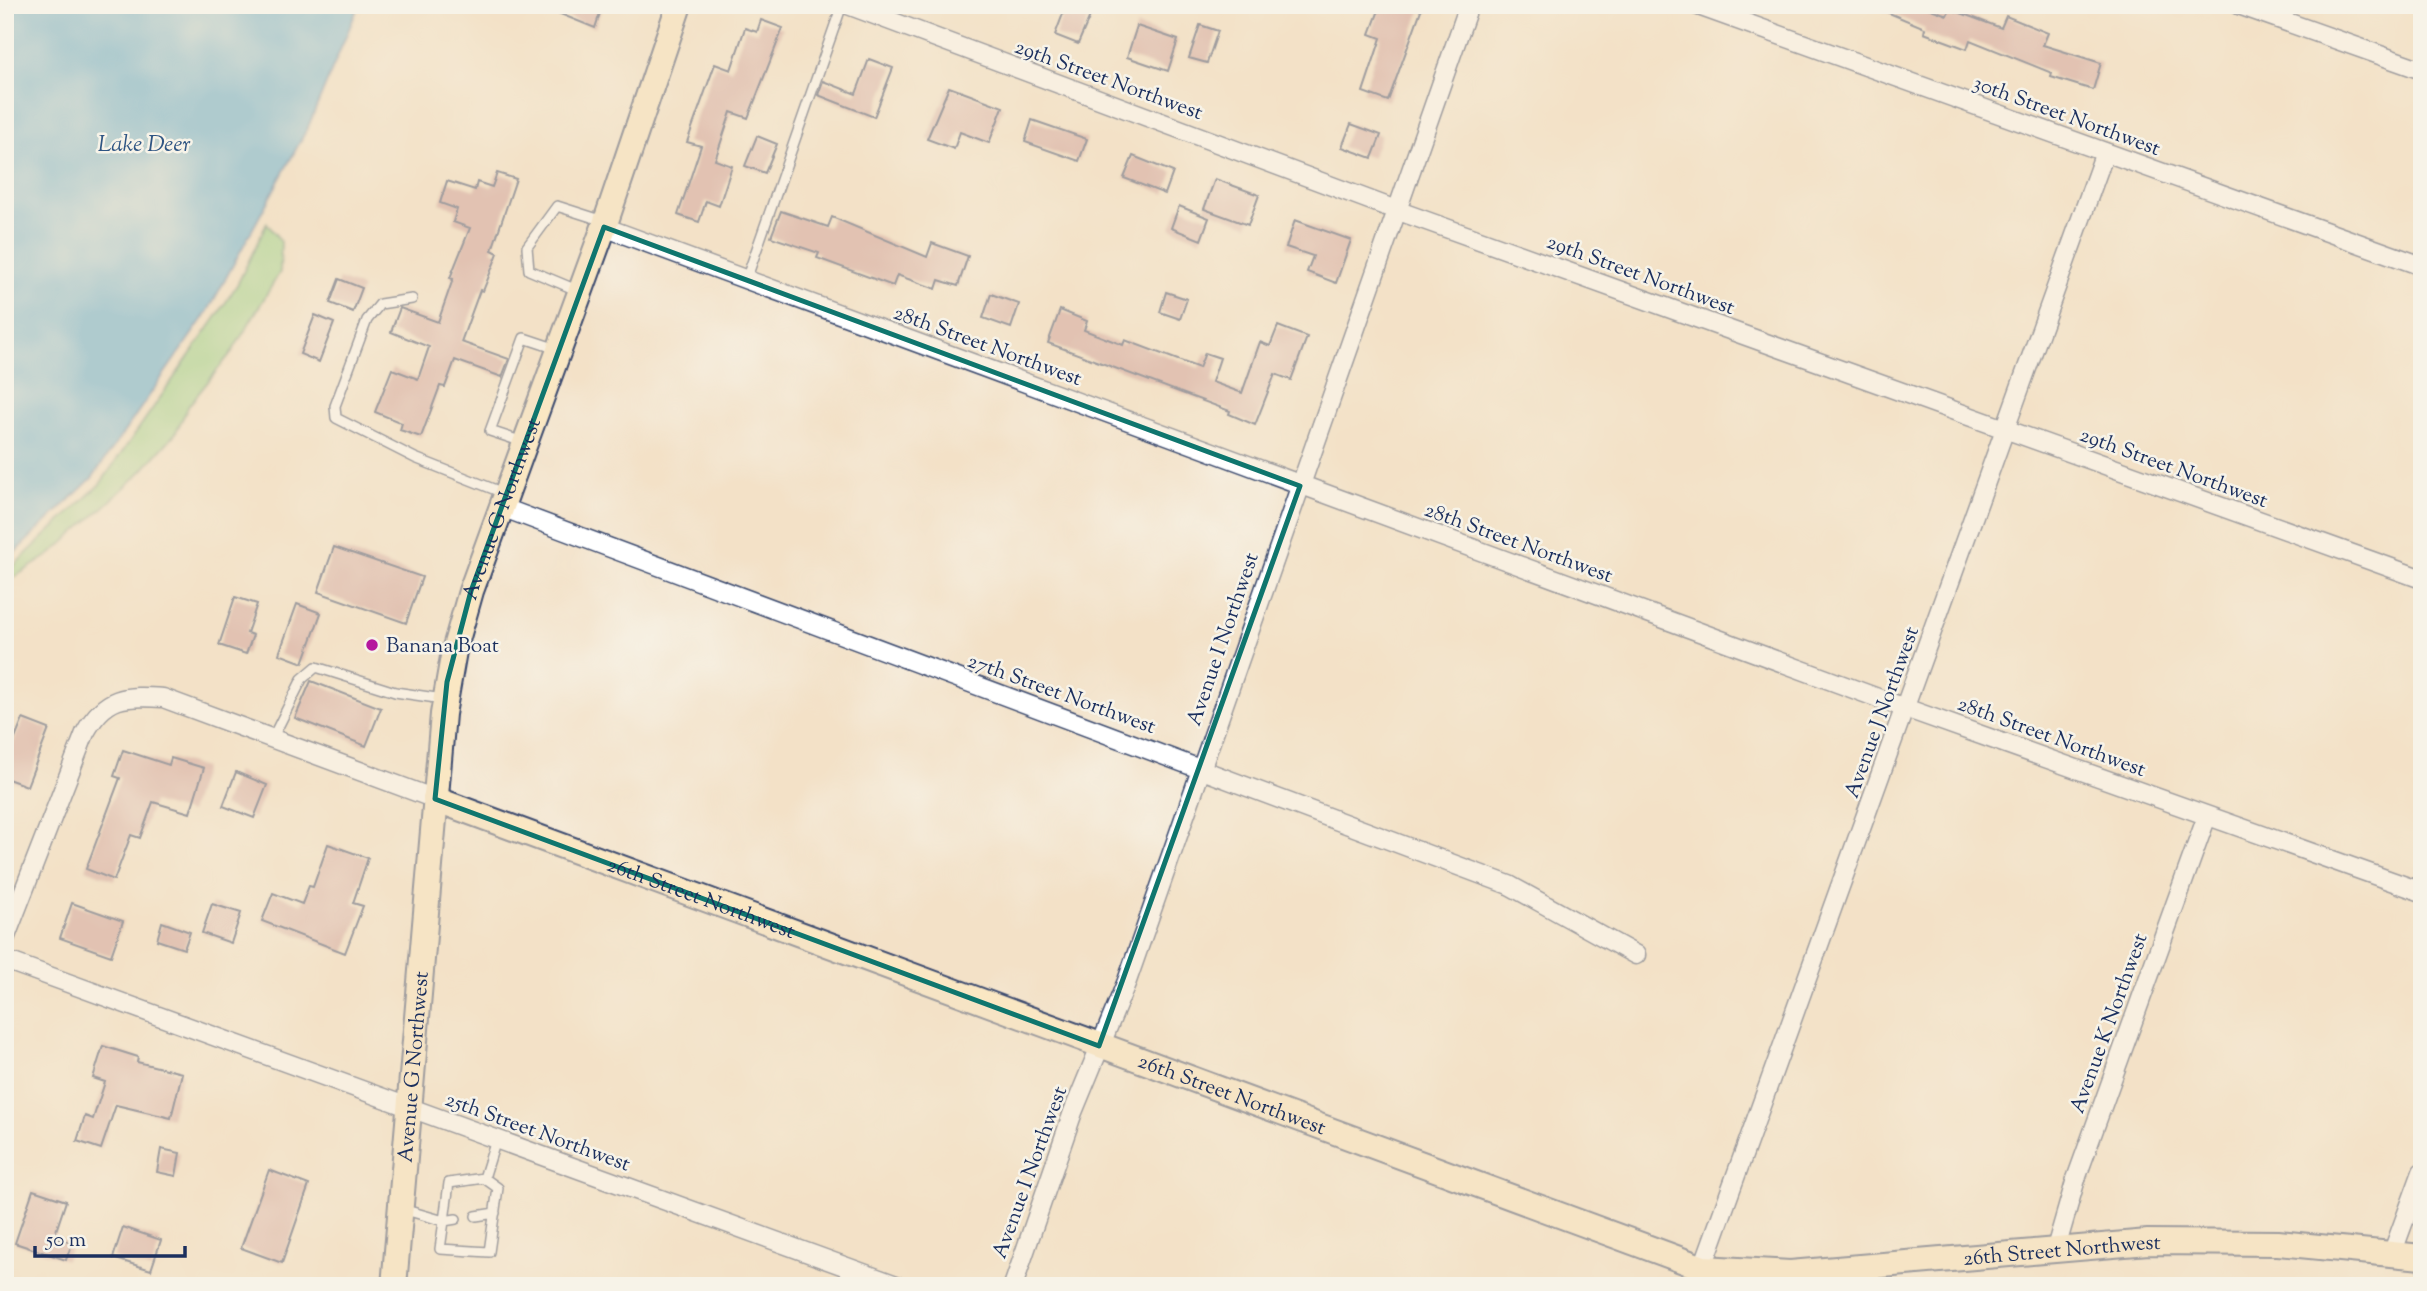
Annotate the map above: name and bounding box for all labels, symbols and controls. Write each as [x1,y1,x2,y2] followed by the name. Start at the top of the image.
[1010,33,1207,129] street label: 29th Street Northwest
[1968,69,2164,165] street label: 30th Street Northwest
[97,129,191,162] water label: Lake Deer
[1542,228,1739,324] street label: 29th Street Northwest
[889,299,1086,395] street label: 28th Street Northwest
[456,414,550,604] street label: Avenue G Northwest
[2075,421,2272,517] street label: 29th Street Northwest
[1420,496,1617,592] street label: 28th Street Northwest
[1180,549,1268,730] street label: Avenue I Northwest
[1838,623,1928,803] street label: Avenue J Northwest
[386,632,499,662] place label: Banana Boat
[364,637,380,653] marker: Banana Boat
[963,647,1160,743] street label: 27th Street Northwest
[1953,690,2150,786] street label: 28th Street Northwest
[602,851,799,948] street label: 26th Street Northwest
[2063,929,2156,1118] street label: Avenue K Northwest
[392,970,438,1164] street label: Avenue G Northwest
[1133,1047,1330,1144] street label: 26th Street Northwest
[986,1082,1076,1263] street label: Avenue I Northwest
[440,1085,634,1180] street label: 25th Street Northwest
[35,1214,186,1258] scale bar
[45,1226,86,1256] text: 50 m
[1962,1229,2161,1275] street label: 26th Street Northwest

